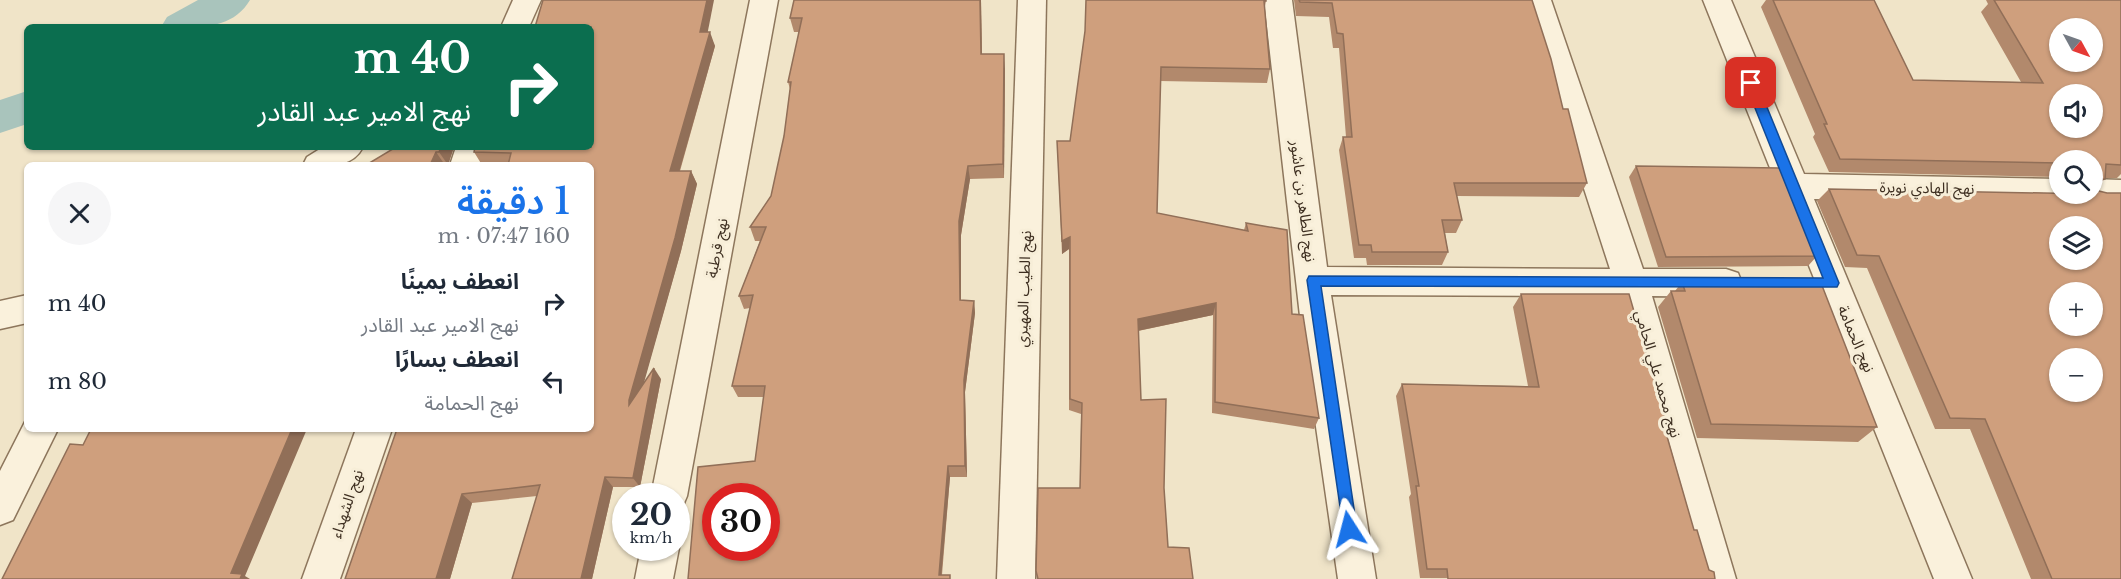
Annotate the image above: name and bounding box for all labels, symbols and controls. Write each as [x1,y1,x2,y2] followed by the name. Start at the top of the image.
[2049,18,2103,72] north arrow
[2049,18,2103,402] map controls
[354,32,471,84] text: 40 m
[492,48,570,126] icon: right
[1725,57,1776,108] pin
[1734,66,1767,99] icon: arrive
[2049,84,2103,138] button: sound
[258,95,471,128] text: نهج الامير عبد القادر
[1283,138,1320,263] street label: نهج الطاهر بن عاشور
[2049,150,2103,204] button: search
[1879,177,1975,201] street label: نهج الهادي نويرة
[457,179,570,224] text: 1 دقيقة
[48,182,111,245] button: close
[701,216,735,280] street label: نهج قرطبة
[2049,216,2103,270] button: layers
[438,224,570,248] text: 160 m · 07:47
[1012,230,1038,348] street label: نهج الطيب المهيري
[401,268,519,295] text: انعطف يمينًا
[2049,282,2103,336] button: +
[537,287,570,320] icon: right
[48,290,107,317] text: 40 m
[1831,302,1879,376] street label: نهج الحمامة
[1628,308,1686,441] street label: نهج محمد علي الحامي
[361,313,519,337] text: نهج الامير عبد القادر
[395,346,519,373] text: انعطف يسارًا
[2049,348,2103,402] button: −
[537,365,570,398] icon: left
[48,368,107,395] text: 80 m
[424,391,519,415] text: نهج الحمامة
[326,467,370,542] street label: نهج الشهداء
[702,483,780,561] speed limit sign: 30
[630,496,672,533] text: 20
[1317,497,1381,561] position arrow
[630,528,672,547] text: km/h

